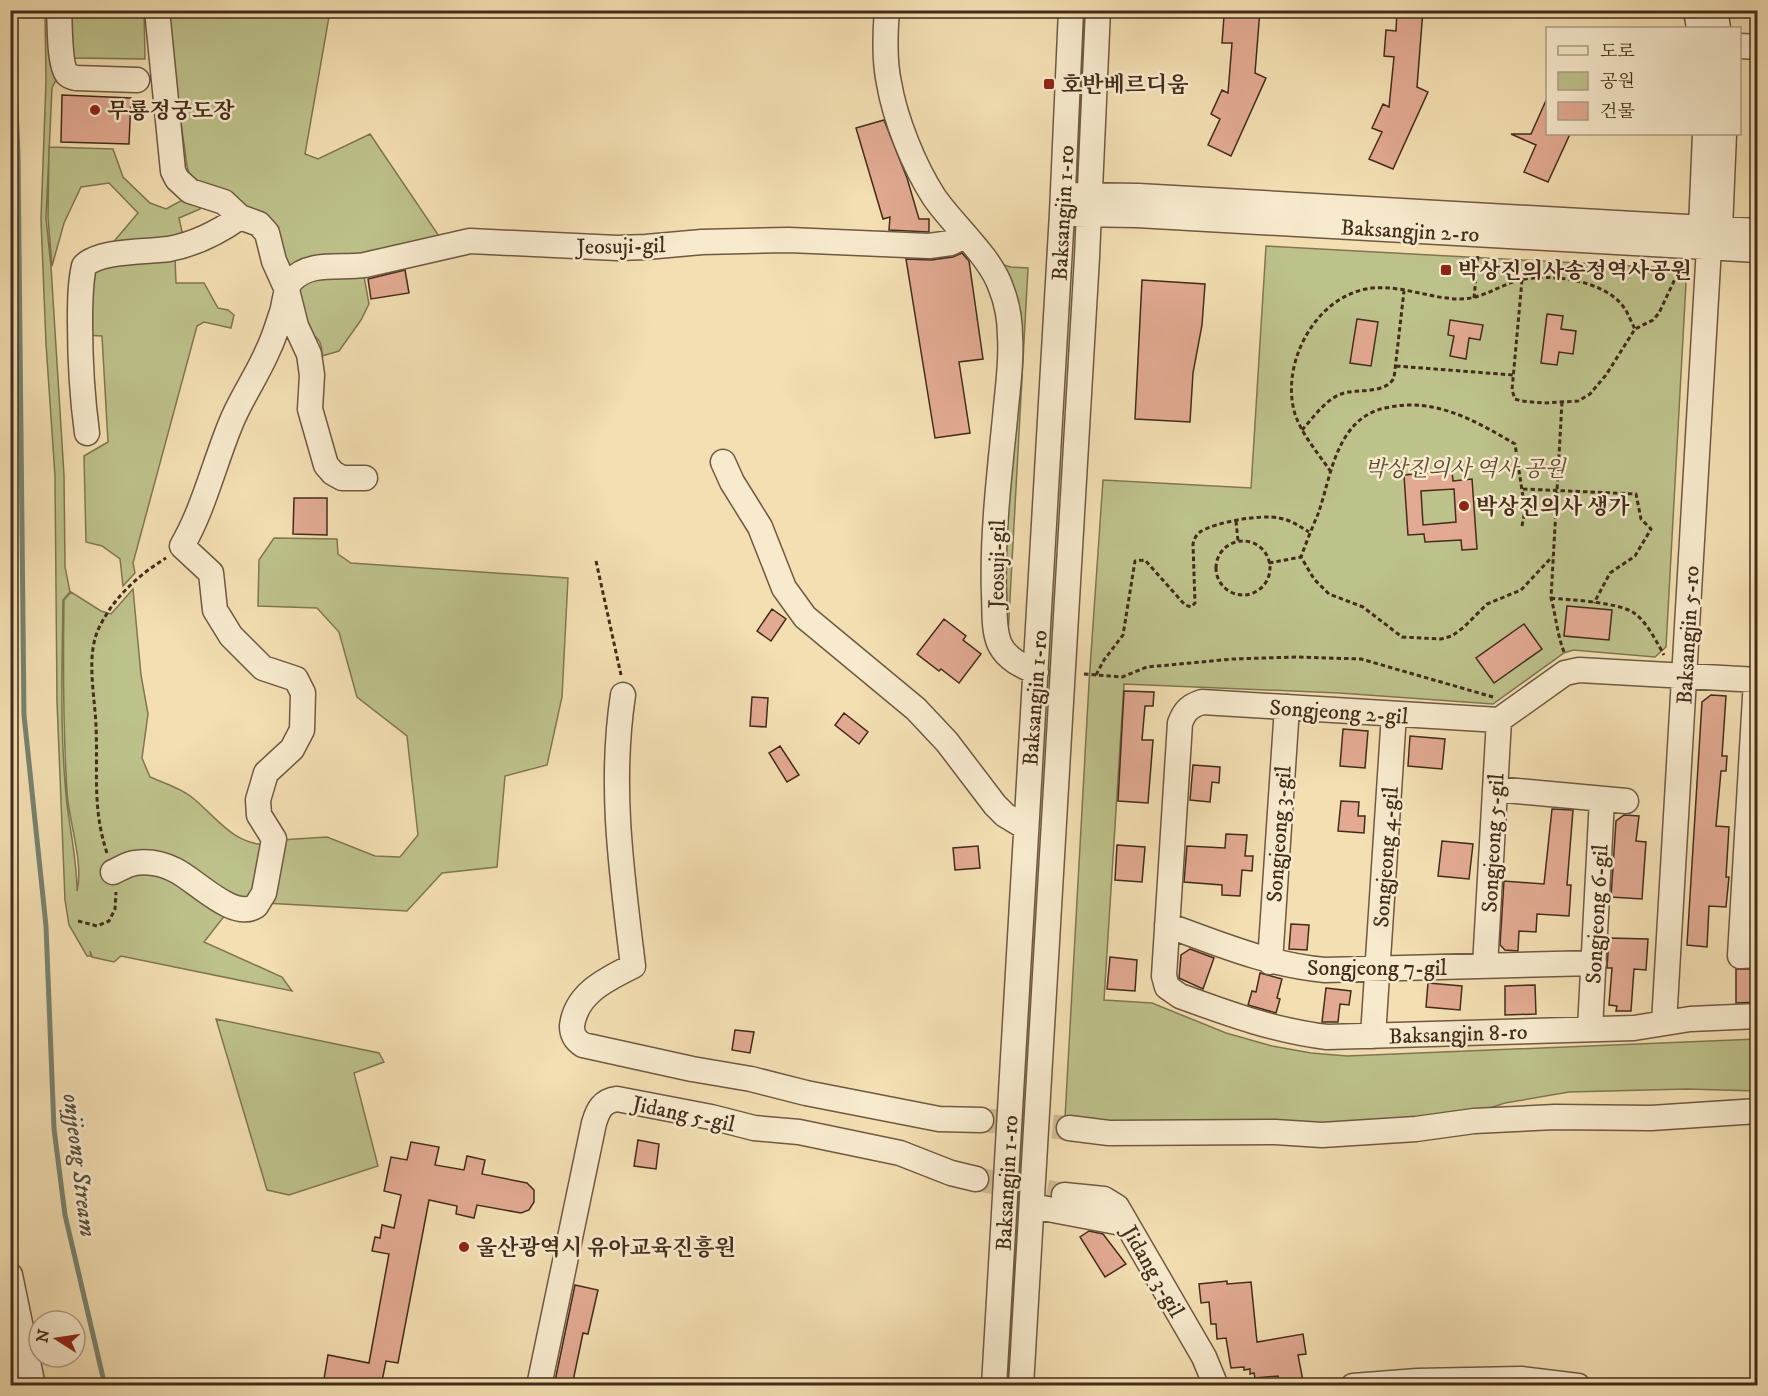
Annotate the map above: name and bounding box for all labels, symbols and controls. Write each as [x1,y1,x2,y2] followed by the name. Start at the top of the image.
[1546,27,1741,135] legend
[1600,41,1635,63] text: 도로
[1600,71,1635,93] text: 공원
[1061,72,1189,99] place label: 호반베르디움
[1042,77,1056,91] marker: 호반베르디움
[107,98,235,125] place label: 무룡정궁도장
[1600,101,1635,123] text: 건물
[88,103,102,117] marker: 무룡정궁도장
[1046,144,1081,282] street label: Baksangjin 1-ro
[1340,214,1480,249] street label: Baksangjin 2-ro
[574,232,666,261] street label: Jeosuji-gil
[1458,258,1692,285] place label: 박상진의사송정역사공원
[1439,263,1453,277] marker: 박상진의사송정역사공원
[1365,456,1567,483] park label: 박상진의사 역사 공원
[1476,494,1630,521] place label: 박상진의사 생가
[1457,499,1471,513] marker: 박상진의사 생가
[983,519,1012,611] street label: Jeosuji-gil
[1671,565,1706,705] street label: Baksangjin 5-ro
[1017,629,1054,767] street label: Baksangjin 1-ro
[1269,694,1410,731] street label: Songjeong 2-gil
[1261,765,1298,903] street label: Songjeong 3-gil
[1476,772,1511,913] street label: Songjeong 5-gil
[1368,785,1405,928] street label: Songjeong 4-gil
[1580,843,1615,985] street label: Songjeong 6-gil
[1307,955,1447,982] street label: Songjeong 7-gil
[1388,1019,1528,1050] street label: Baksangjin 8-ro
[628,1090,738,1139] street label: Jidang 5-gil
[55,1092,103,1239] water label: onjjeong Stream
[990,1114,1025,1252] street label: Baksangjin 1-ro
[1115,1219,1190,1323] street label: Jidang 3-gil
[476,1235,736,1262] place label: 울산광역시 유아교육진흥원
[457,1240,471,1254] marker: 울산광역시 유아교육진흥원
[27,1309,87,1369] north arrow
[32,1328,54,1345] text: N

